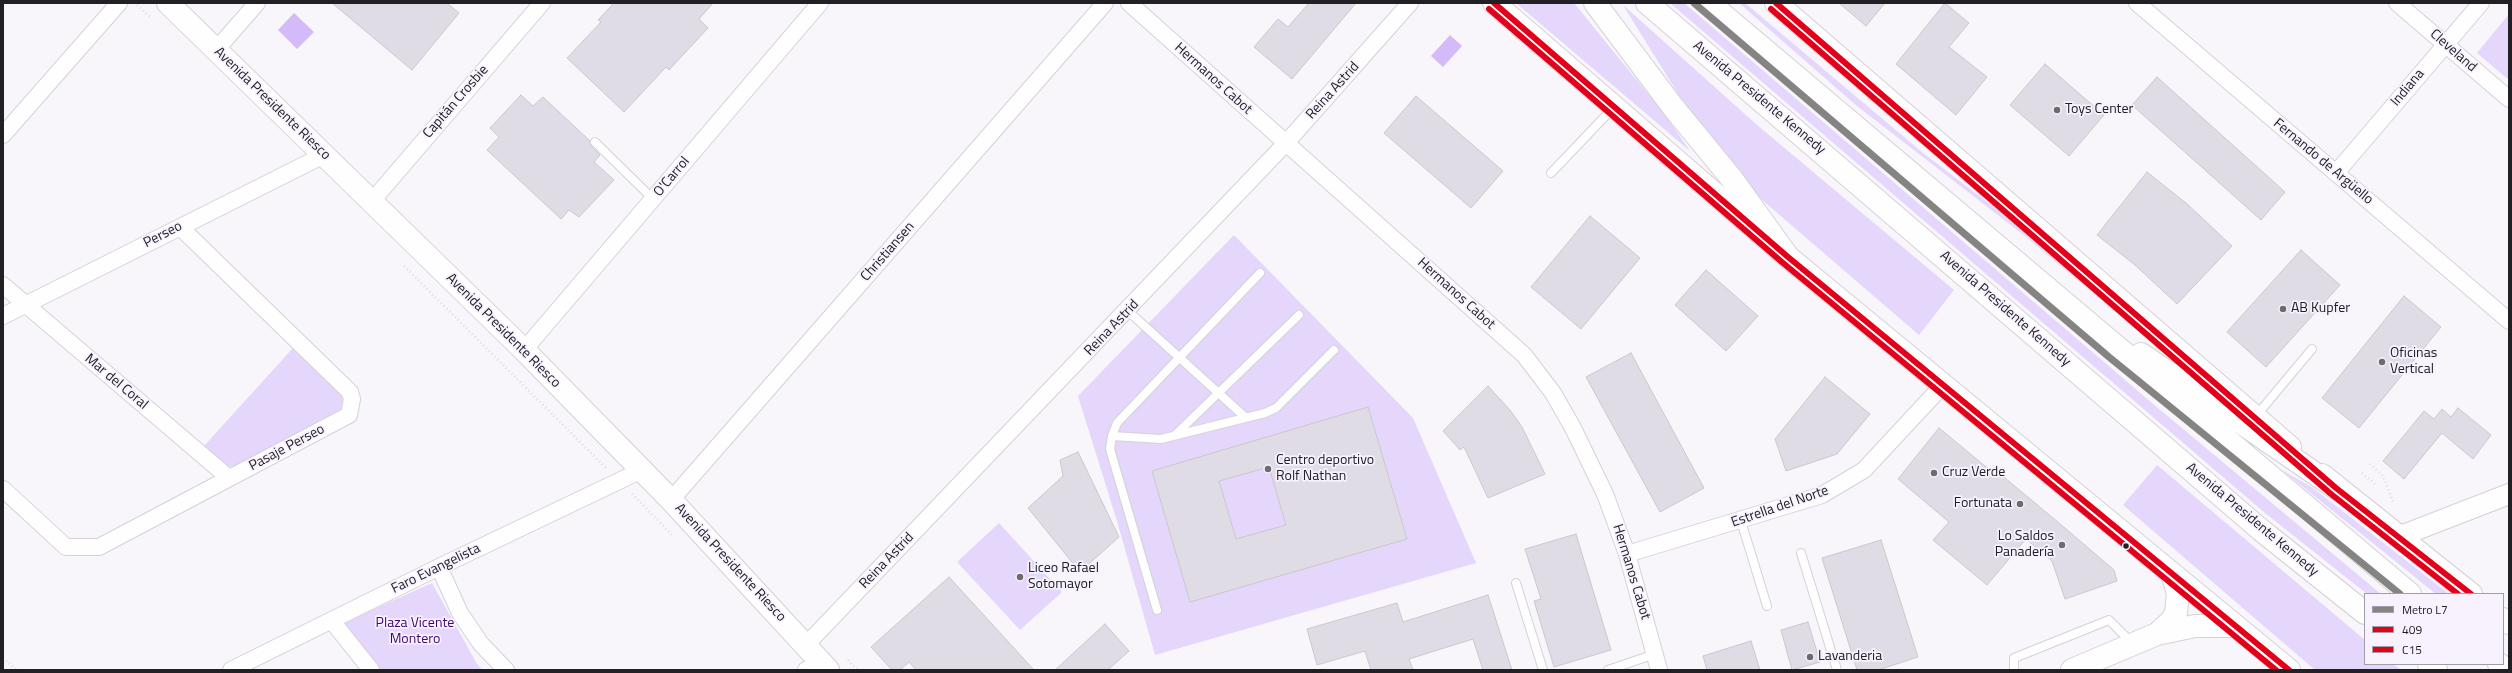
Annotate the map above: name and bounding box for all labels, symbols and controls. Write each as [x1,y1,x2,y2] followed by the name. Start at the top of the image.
[2426,26,2480,76] street label: Cleveland
[1689,38,1829,158] street label: Avenida Presidente Kennedy
[1171,40,1255,118] street label: Hermanos Cabot
[210,44,334,164] street label: Avenida Presidente Riesco
[1303,59,1363,123] street label: Reina Astrid
[420,62,492,142] street label: Capitán Crosbie
[2388,66,2428,110] street label: Indiana
[2065,102,2133,118] place label: Toys Center
[2052,105,2062,115] marker: Toys Center
[2270,115,2376,209] street label: Fernando de Argüello
[650,154,694,200] street label: O'Carrol
[141,218,185,252] street label: Perseo
[858,219,918,285] street label: Christiansen
[1936,248,2074,370] street label: Avenida Presidente Kennedy
[1414,255,1498,333] street label: Hermanos Cabot
[442,270,564,392] street label: Avenida Presidente Riesco
[1081,297,1143,359] street label: Reina Astrid
[2291,301,2350,317] place label: AB Kupfer
[2278,304,2288,314] marker: AB Kupfer
[2390,346,2437,378] place label: Oficinas Vertical
[81,351,151,413] street label: Mar del Coral
[2377,357,2387,367] marker: Oficinas Vertical
[246,421,328,475] street label: Pasaje Perseo
[1276,453,1374,486] place label: Centro deportivo Rolf Nathan
[2182,460,2322,580] street label: Avenida Presidente Kennedy
[1263,464,1273,474] marker: Centro deportivo Rolf Nathan
[1942,465,2005,481] place label: Cruz Verde
[1929,468,1939,478] marker: Cruz Verde
[1729,482,1831,532] street label: Estrella del Norte
[1954,496,2012,512] place label: Fortunata
[2015,499,2025,509] marker: Fortunata
[671,501,789,625] street label: Avenida Presidente Riesco
[1609,522,1653,622] street label: Hermanos Cabot
[1995,529,2054,562] place label: Lo Saldos Panadería
[856,530,918,592] street label: Reina Astrid
[389,540,483,598] street label: Faro Evangelista
[2057,540,2067,550] marker: Lo Saldos Panadería
[2121,541,2131,551] unlabelled marker
[1028,561,1099,594] place label: Liceo Rafael Sotomayor
[1015,572,1025,582] marker: Liceo Rafael Sotomayor
[2364,593,2504,665] legend
[2402,600,2448,619] text: Metro L7
[376,616,454,648] park label: Plaza Vicente Montero
[2402,620,2422,639] text: 409
[2402,640,2422,659] text: C15
[1818,649,1882,665] place label: Lavanderia
[1805,652,1815,662] marker: Lavanderia

